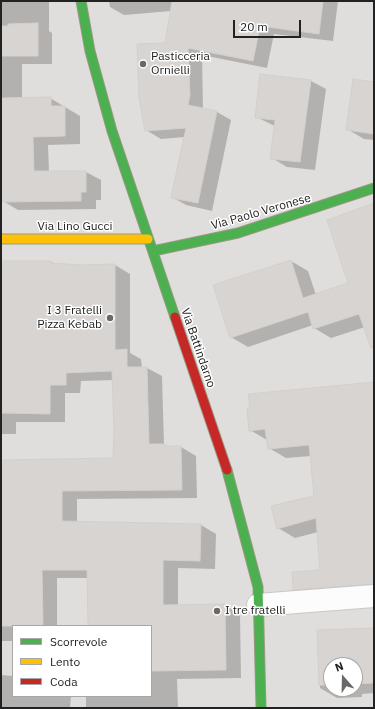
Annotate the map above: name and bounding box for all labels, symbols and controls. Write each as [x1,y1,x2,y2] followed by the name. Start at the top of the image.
[235,12,303,38] scale bar
[240,19,268,34] text: 20 m
[151,50,210,78] place label: Pasticceria Ornielli
[138,59,148,69] marker: Pasticceria Ornielli
[209,191,313,233] street label: Via Paolo Veronese
[37,220,113,234] street label: Via Lino Gucci
[37,304,102,332] place label: I 3 Fratelli Pizza Kebab
[178,306,218,390] street label: Via Battindarno
[105,313,115,323] marker: I 3 Fratelli Pizza Kebab
[225,604,285,618] place label: I tre fratelli
[212,606,222,616] marker: I tre fratelli
[12,625,152,697] legend
[50,634,107,649] text: Scorrevole
[50,654,80,669] text: Lento
[323,657,363,697] north arrow
[333,659,345,675] text: N
[50,674,78,689] text: Coda

